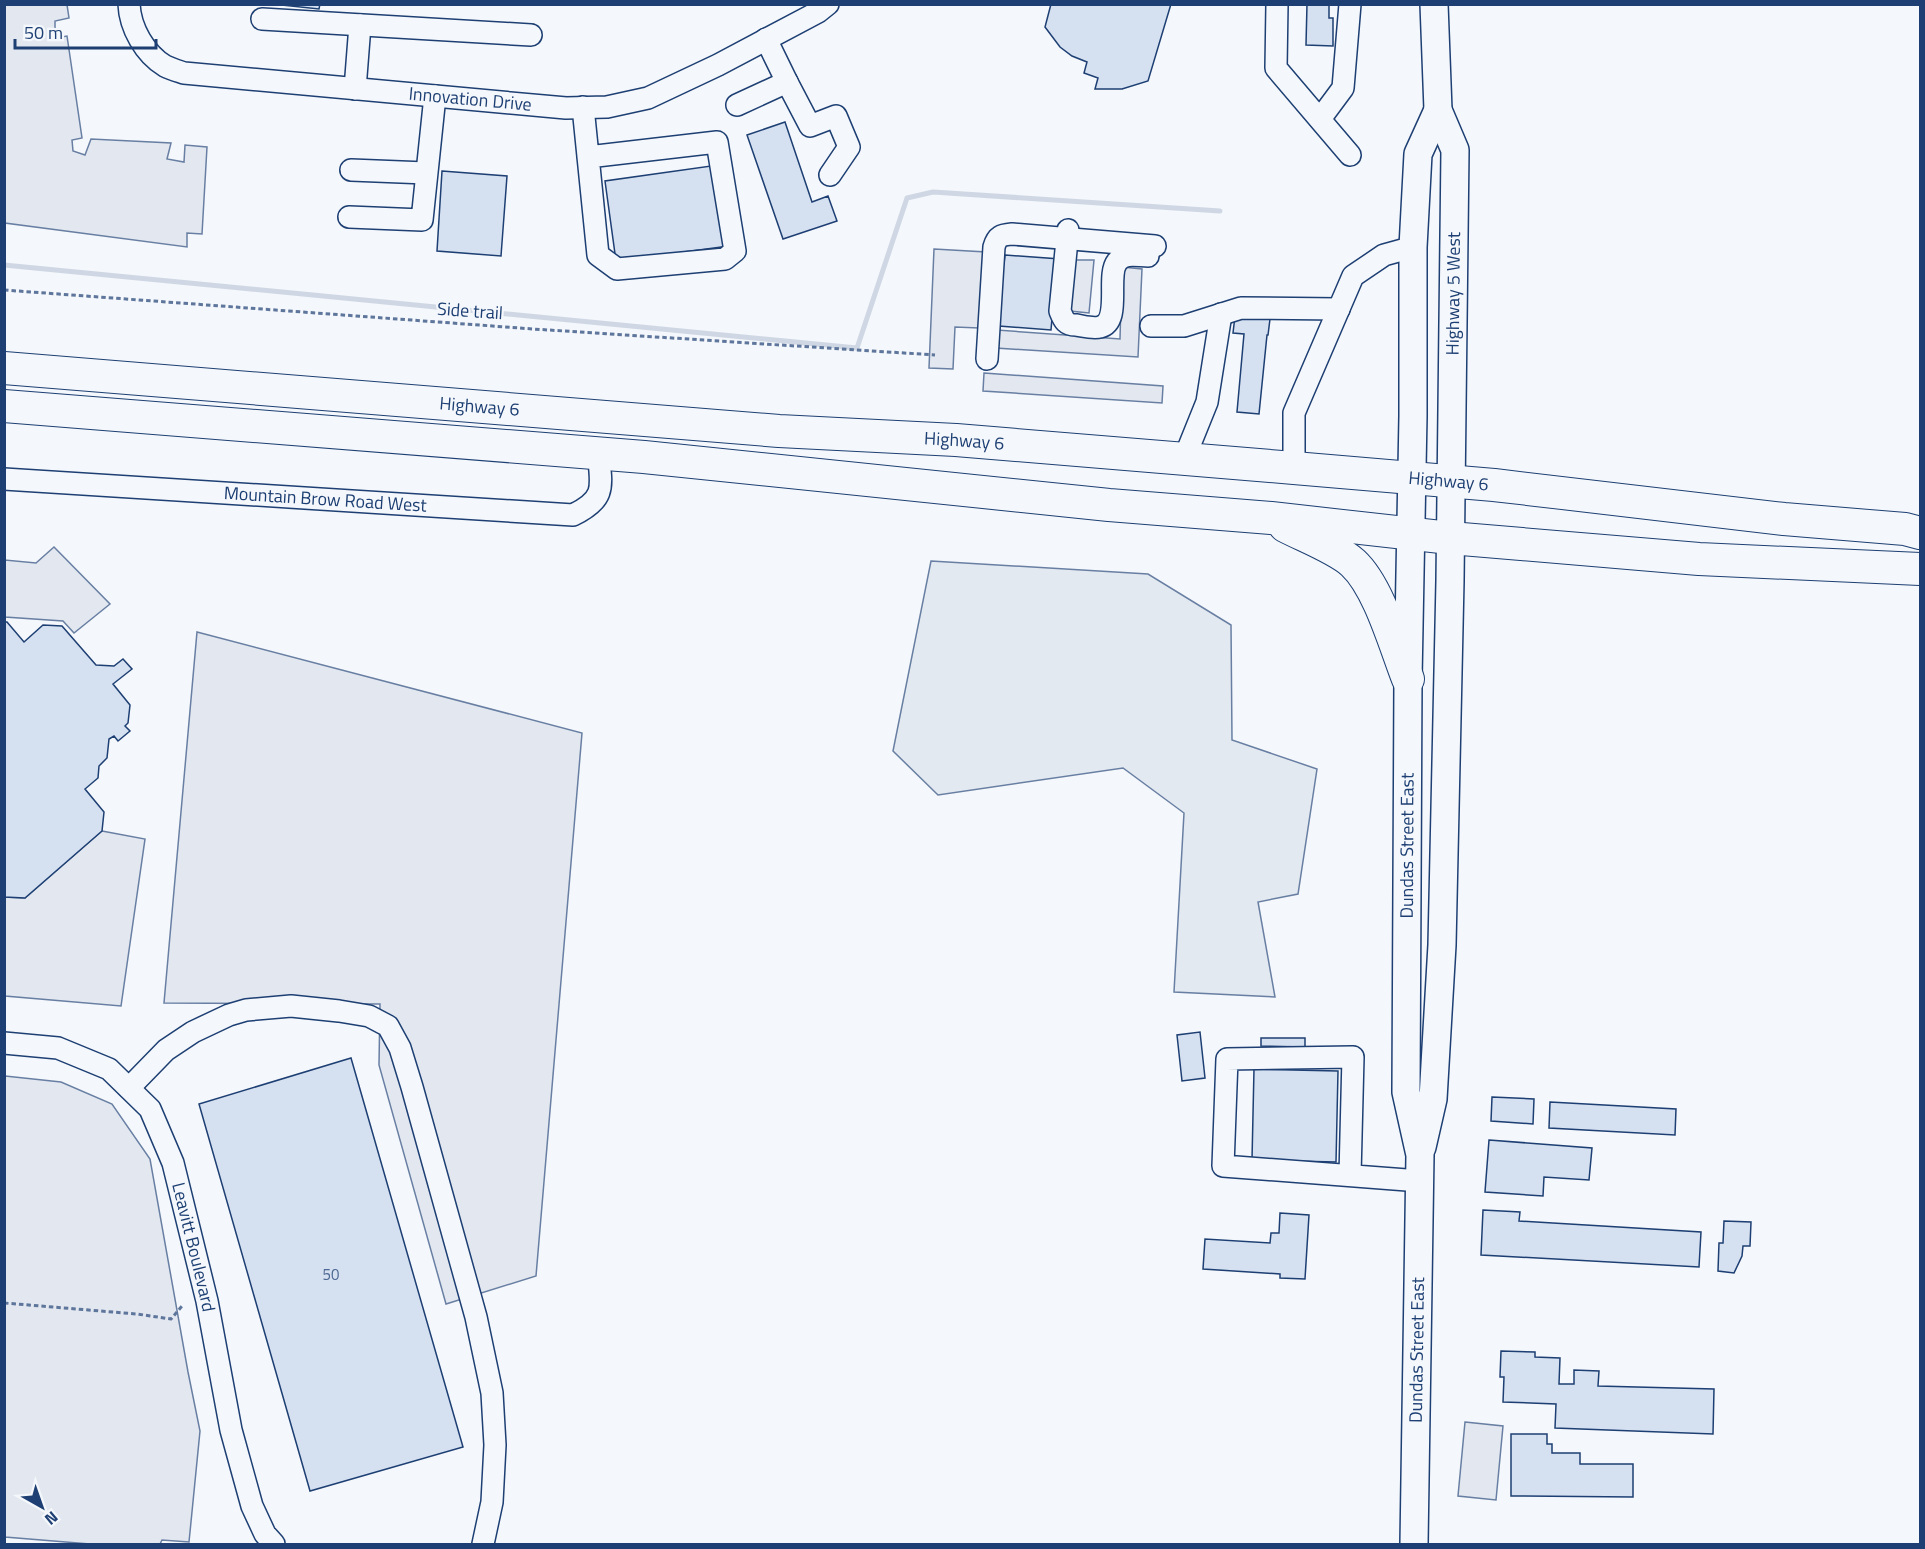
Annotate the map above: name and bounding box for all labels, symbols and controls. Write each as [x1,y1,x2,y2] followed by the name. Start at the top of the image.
[15,12,156,50] scale bar
[24,19,63,46] text: 50 m
[408,80,533,118] street label: Innovation Drive
[1439,231,1467,356] street label: Highway 5 West
[436,295,504,326] street label: Side trail
[438,389,521,423] street label: Highway 6
[923,424,1005,457] street label: Highway 6
[1407,464,1490,497] street label: Highway 6
[223,479,428,519] street label: Mountain Brow Road West
[1393,772,1421,919] street label: Dundas Street East
[165,1180,223,1314] street label: Leavitt Boulevard
[323,1263,339,1286] house number: 50
[1402,1276,1431,1423] street label: Dundas Street East
[12,1477,72,1537] north arrow
[40,1506,64,1531] text: N

